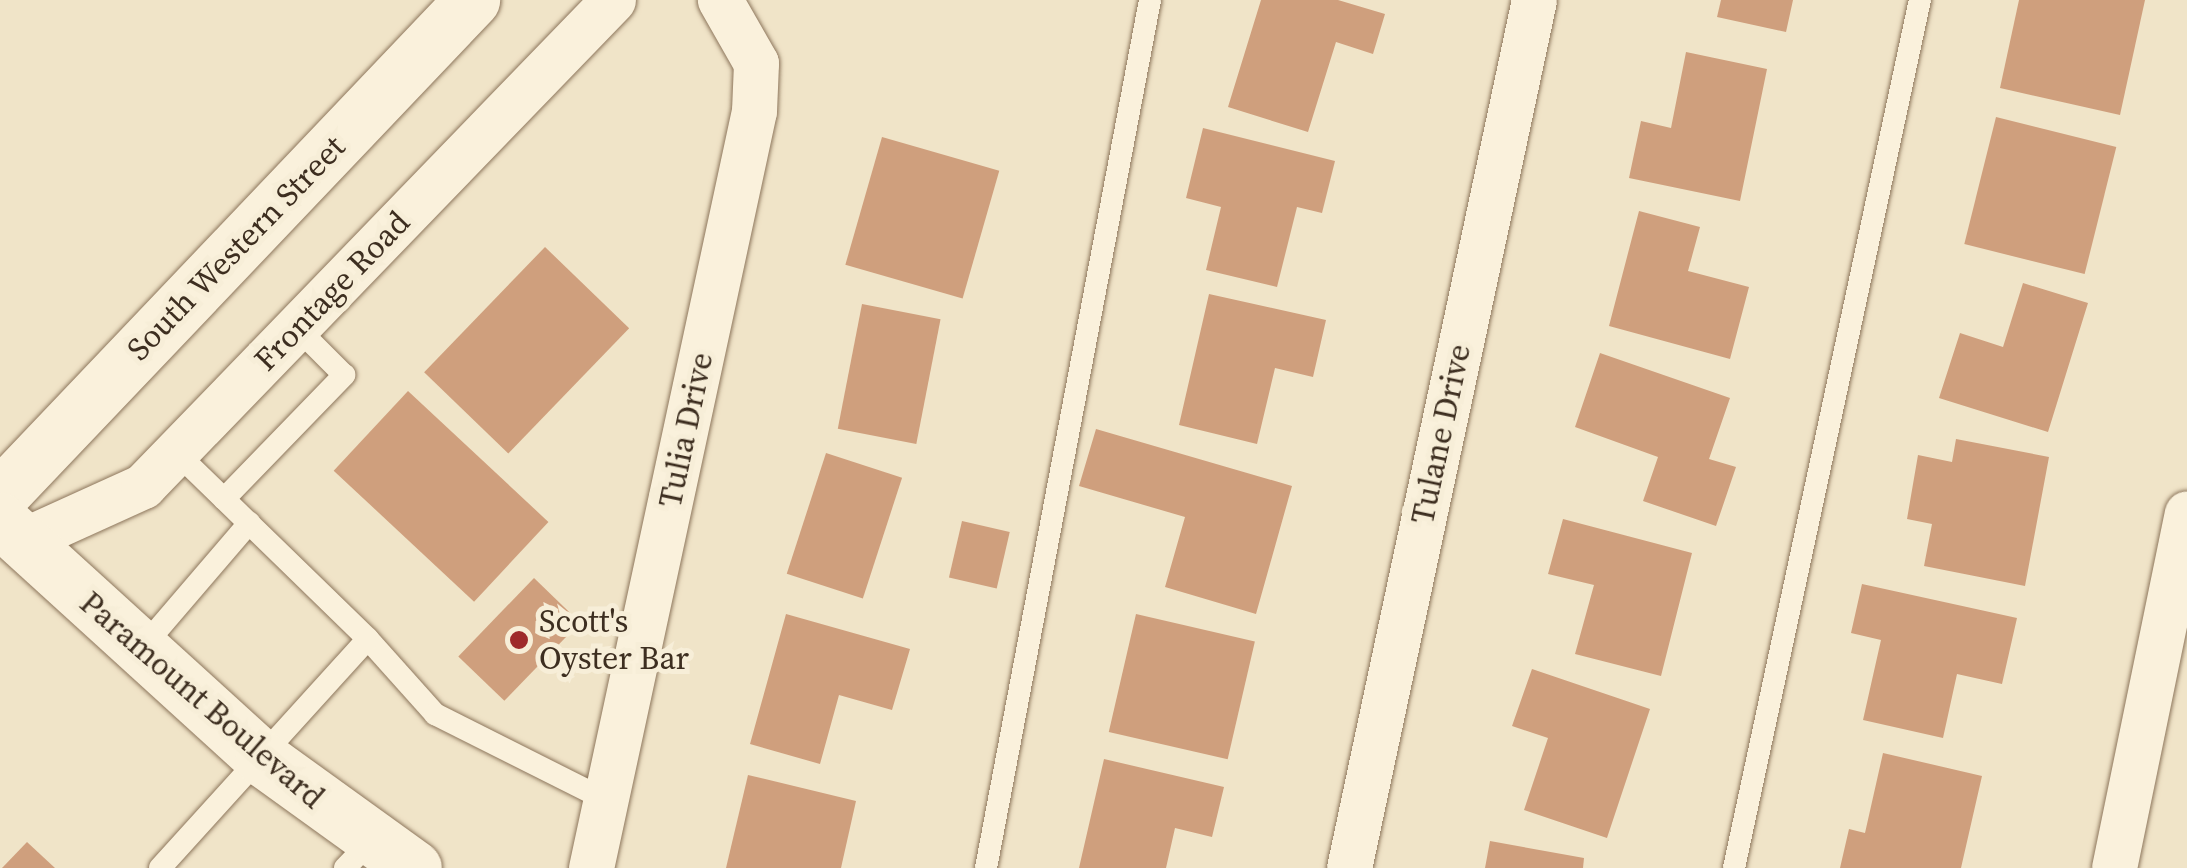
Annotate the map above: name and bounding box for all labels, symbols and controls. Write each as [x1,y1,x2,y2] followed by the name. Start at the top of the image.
[119,128,353,368] street label: South Western Street
[246,203,418,379] street label: Frontage Road
[1403,341,1479,527] street label: Tulane Drive
[651,349,721,511] street label: Tulia Drive
[72,584,332,816] street label: Paramount Boulevard
[539,603,689,678] place label: Scott's Oyster Bar
[508,629,530,651] marker: Scott's Oyster Bar

